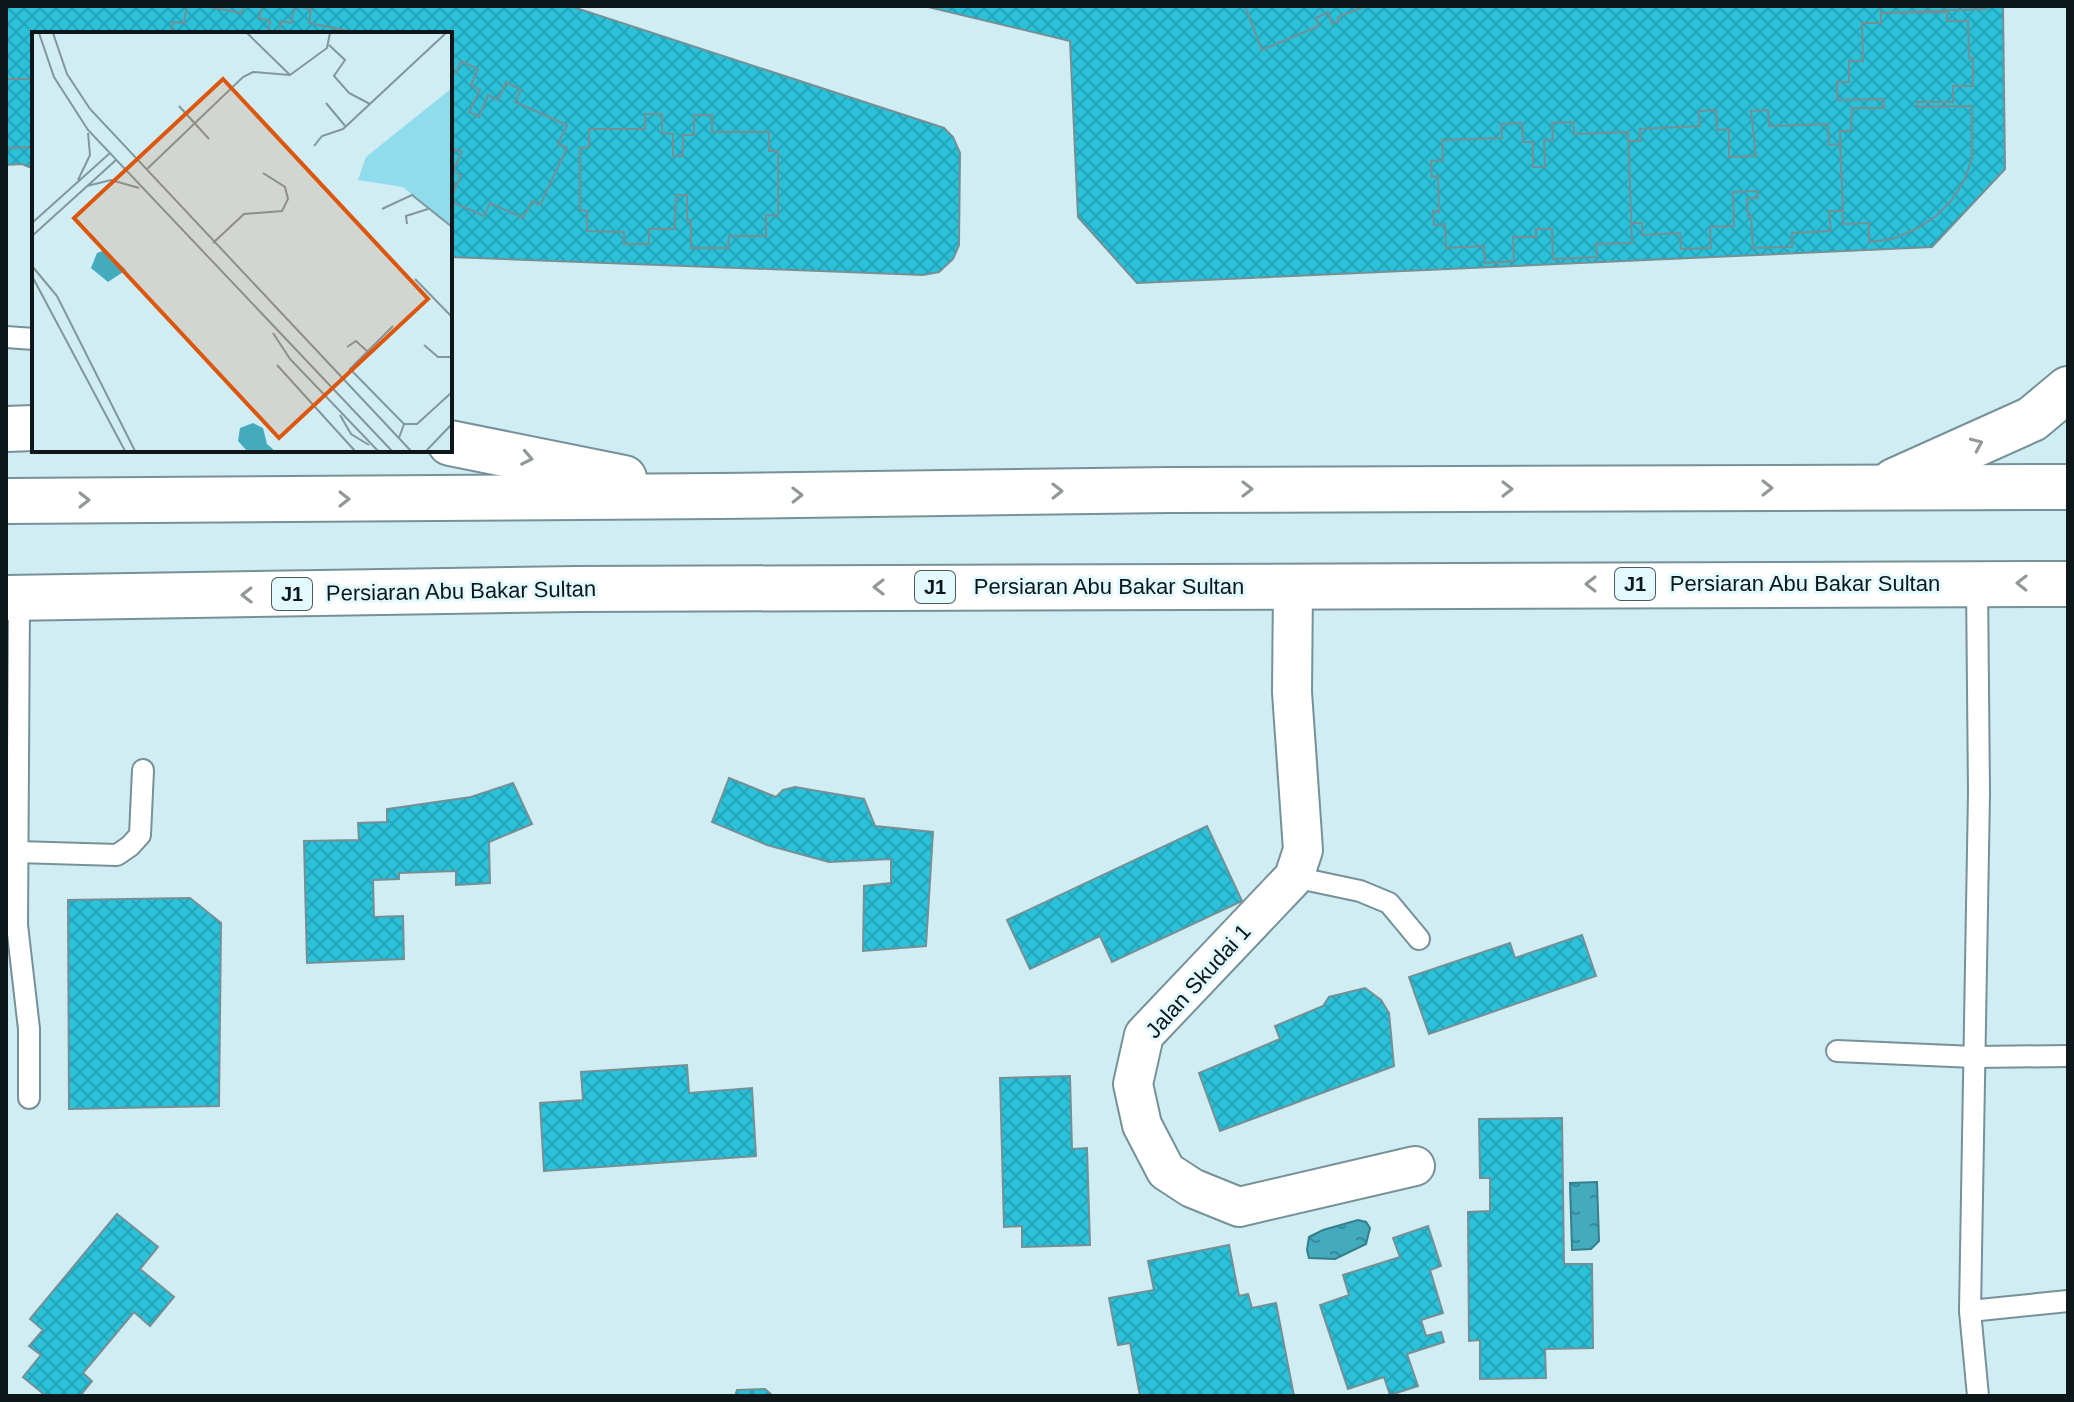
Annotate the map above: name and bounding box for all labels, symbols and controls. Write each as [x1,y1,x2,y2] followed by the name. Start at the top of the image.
[32,32,452,452] inset map
[1969,437,1983,453] one-way arrow
[520,449,533,466] one-way arrow
[1761,479,1774,497] one-way arrow
[1241,480,1254,498] one-way arrow
[1501,480,1514,497] one-way arrow
[1051,482,1064,500] one-way arrow
[791,486,804,504] one-way arrow
[338,490,351,508] one-way arrow
[78,492,91,509] one-way arrow
[1615,568,1655,600] road number: J1
[915,571,955,603] road number: J1
[1670,571,1940,596] street label: Persiaran Abu Bakar Sultan
[974,574,1244,599] street label: Persiaran Abu Bakar Sultan
[1584,575,1597,593] one-way arrow
[2015,575,2028,592] one-way arrow
[326,576,596,606] street label: Persiaran Abu Bakar Sultan
[272,578,312,610] road number: J1
[872,578,885,596] one-way arrow
[240,586,253,603] one-way arrow
[1140,919,1256,1043] street label: Jalan Skudai 1

